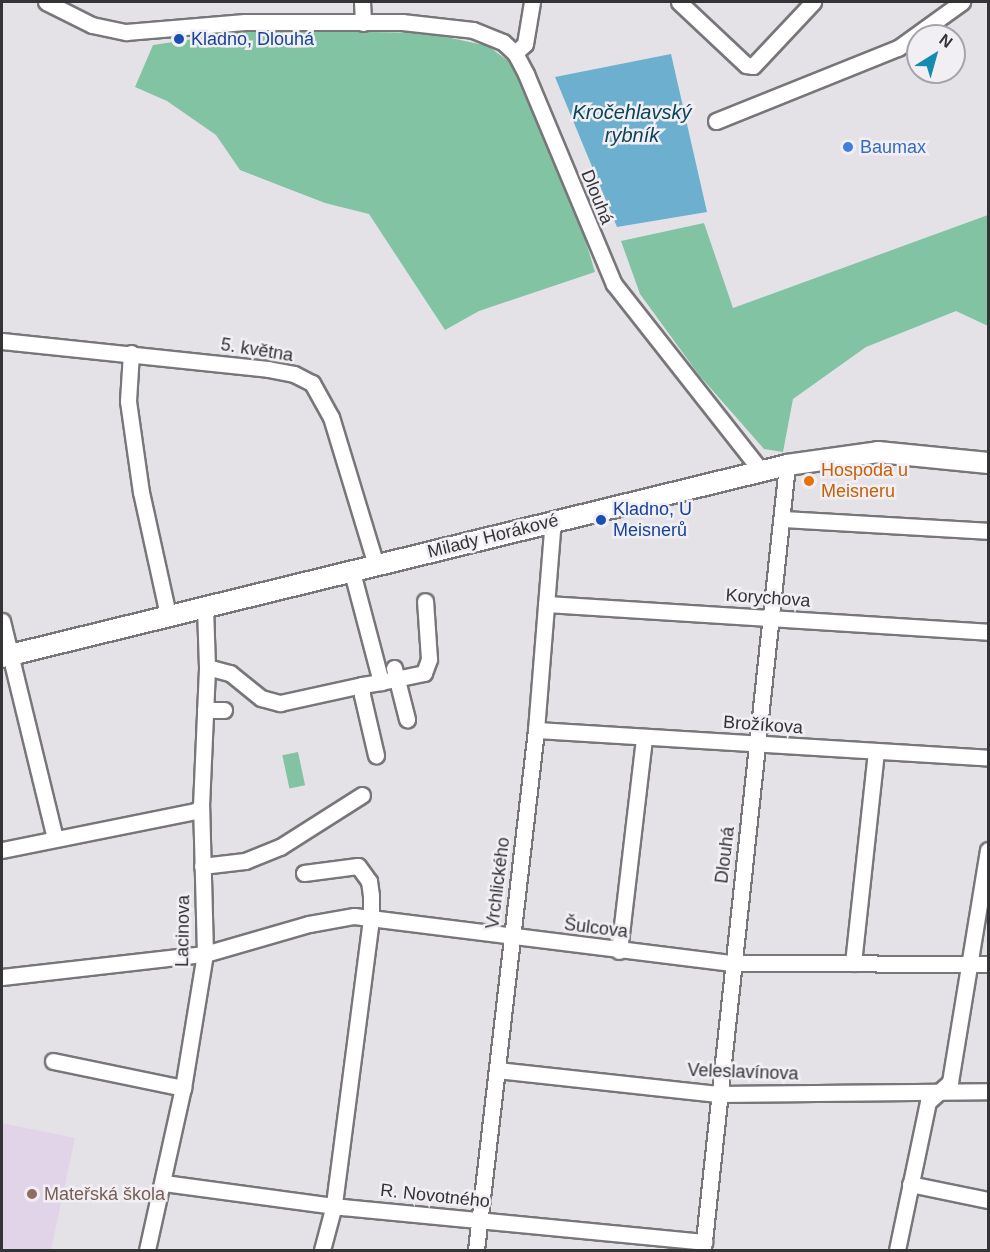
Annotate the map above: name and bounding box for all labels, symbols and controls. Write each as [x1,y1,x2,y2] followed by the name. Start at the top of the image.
[906,24,966,84] north arrow
[191,28,314,50] place label: Kladno, Dlouhá
[936,31,956,51] text: N
[172,32,186,46] marker: Kladno, Dlouhá
[573,100,691,147] water label: Kročehlavský rybník
[860,136,926,158] place label: Baumax
[841,140,855,154] marker: Baumax
[576,167,618,227] street label: Dlouhá
[219,334,295,366] street label: 5. května
[821,460,908,502] place label: Hospoda u Meisneru
[802,474,816,488] marker: Hospoda u Meisneru
[613,499,692,542] place label: Kladno, U Meisnerů
[425,509,561,563] street label: Milady Horákové
[594,513,608,527] marker: Kladno, U Meisnerů
[725,584,811,612] street label: Korychova
[722,711,804,739] street label: Brožíkova
[711,825,739,885] street label: Dlouhá
[482,836,514,930] street label: Vrchlického
[172,895,194,967] street label: Lacinova
[563,913,629,943] street label: Šulcova
[687,1059,799,1085] street label: Veleslavínova
[379,1180,491,1212] street label: R. Novotného
[44,1183,165,1205] place label: Mateřská škola
[25,1187,39,1201] marker: Mateřská škola

